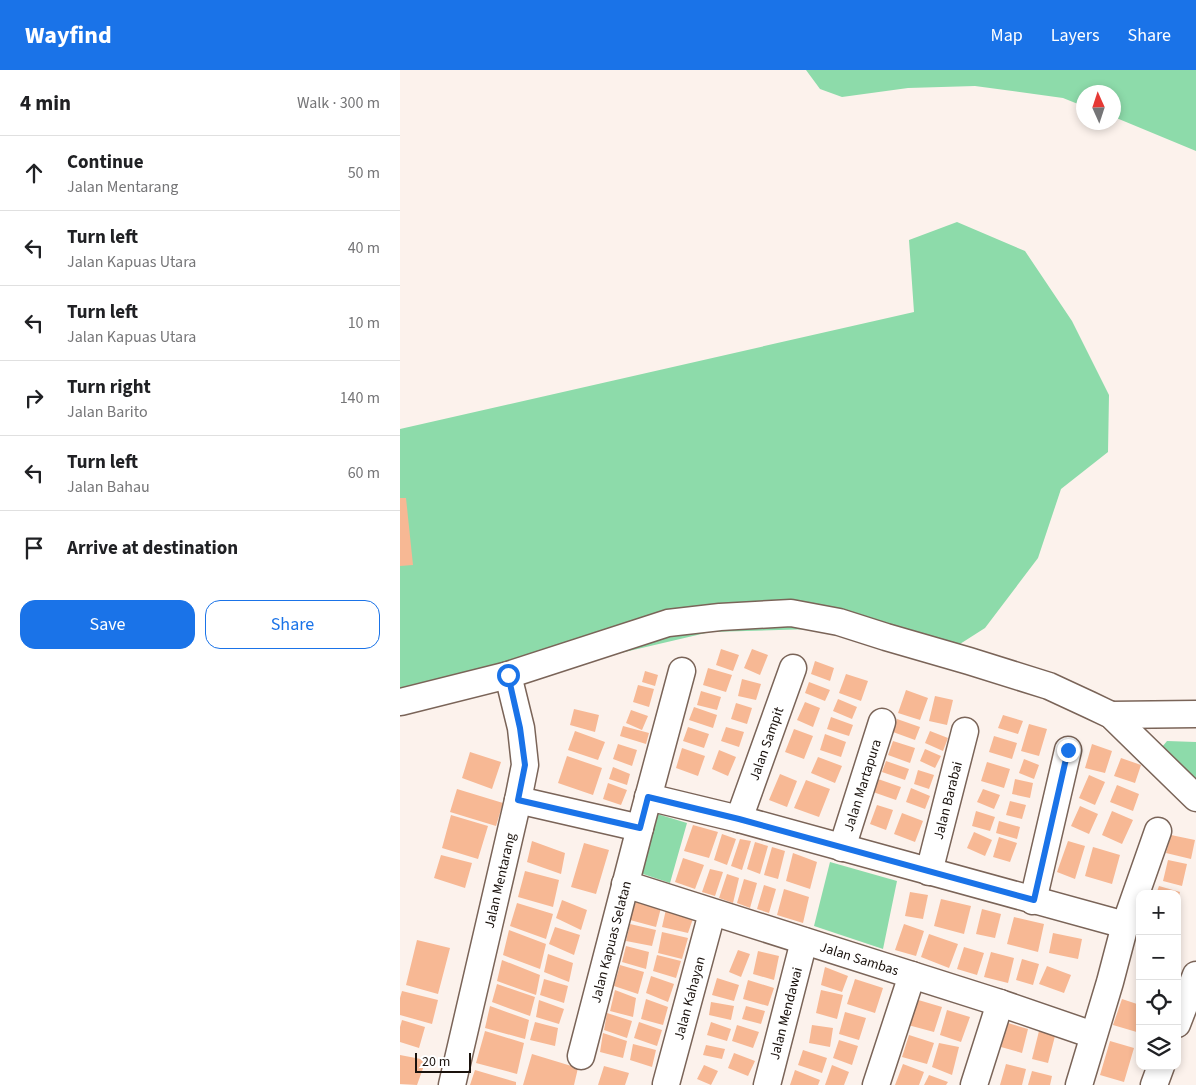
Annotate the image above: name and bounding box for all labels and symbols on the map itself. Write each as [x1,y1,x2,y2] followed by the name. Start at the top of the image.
[1076,85,1121,130] north arrow
[497,664,520,687] route start
[744,704,789,784] street label: Jalan Sampit
[839,737,887,834] street label: Jalan Martapura
[1057,739,1080,762] route end
[929,759,968,842] street label: Jalan Barabai
[480,831,521,930] street label: Jalan Mentarang
[586,879,637,1005] street label: Jalan Kapuas Selatan
[817,937,901,981] street label: Jalan Sambas
[669,954,711,1042] street label: Jalan Kahayan
[765,965,808,1062] street label: Jalan Mendawai
[415,1050,471,1073] scale bar

